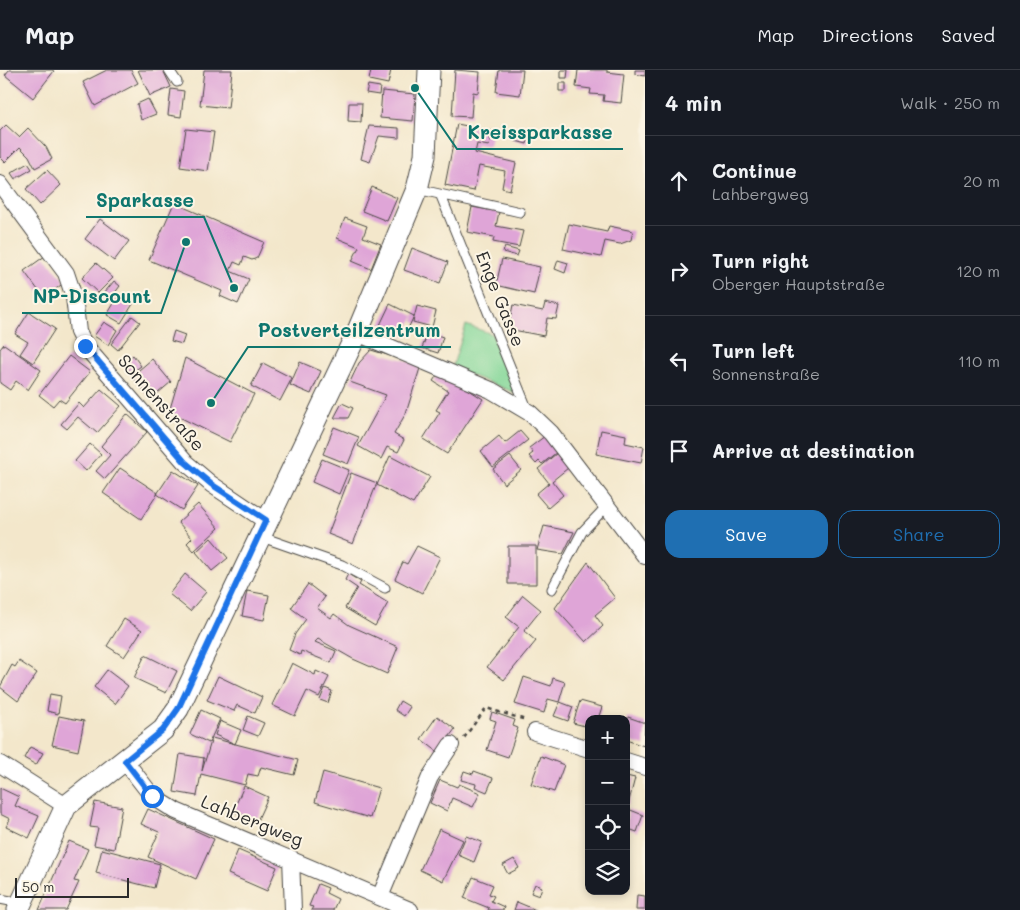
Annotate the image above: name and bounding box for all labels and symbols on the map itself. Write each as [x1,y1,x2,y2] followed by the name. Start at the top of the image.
[457,115,623,149] callout: Kreissparkasse
[467,119,613,144] text: Kreissparkasse
[86,183,204,217] callout: Sparkasse
[96,187,194,212] text: Sparkasse
[471,247,531,350] street label: Enge Gasse
[22,279,161,313] callout: NP-Discount
[33,283,151,308] text: NP-Discount
[248,313,451,347] callout: Postverteilzentrum
[258,317,440,342] text: Postverteilzentrum
[74,335,97,358] route end
[113,349,211,456] street label: Sonnenstraße
[141,785,164,808] route start
[198,789,307,852] street label: Lahbergweg
[15,875,129,898] scale bar

